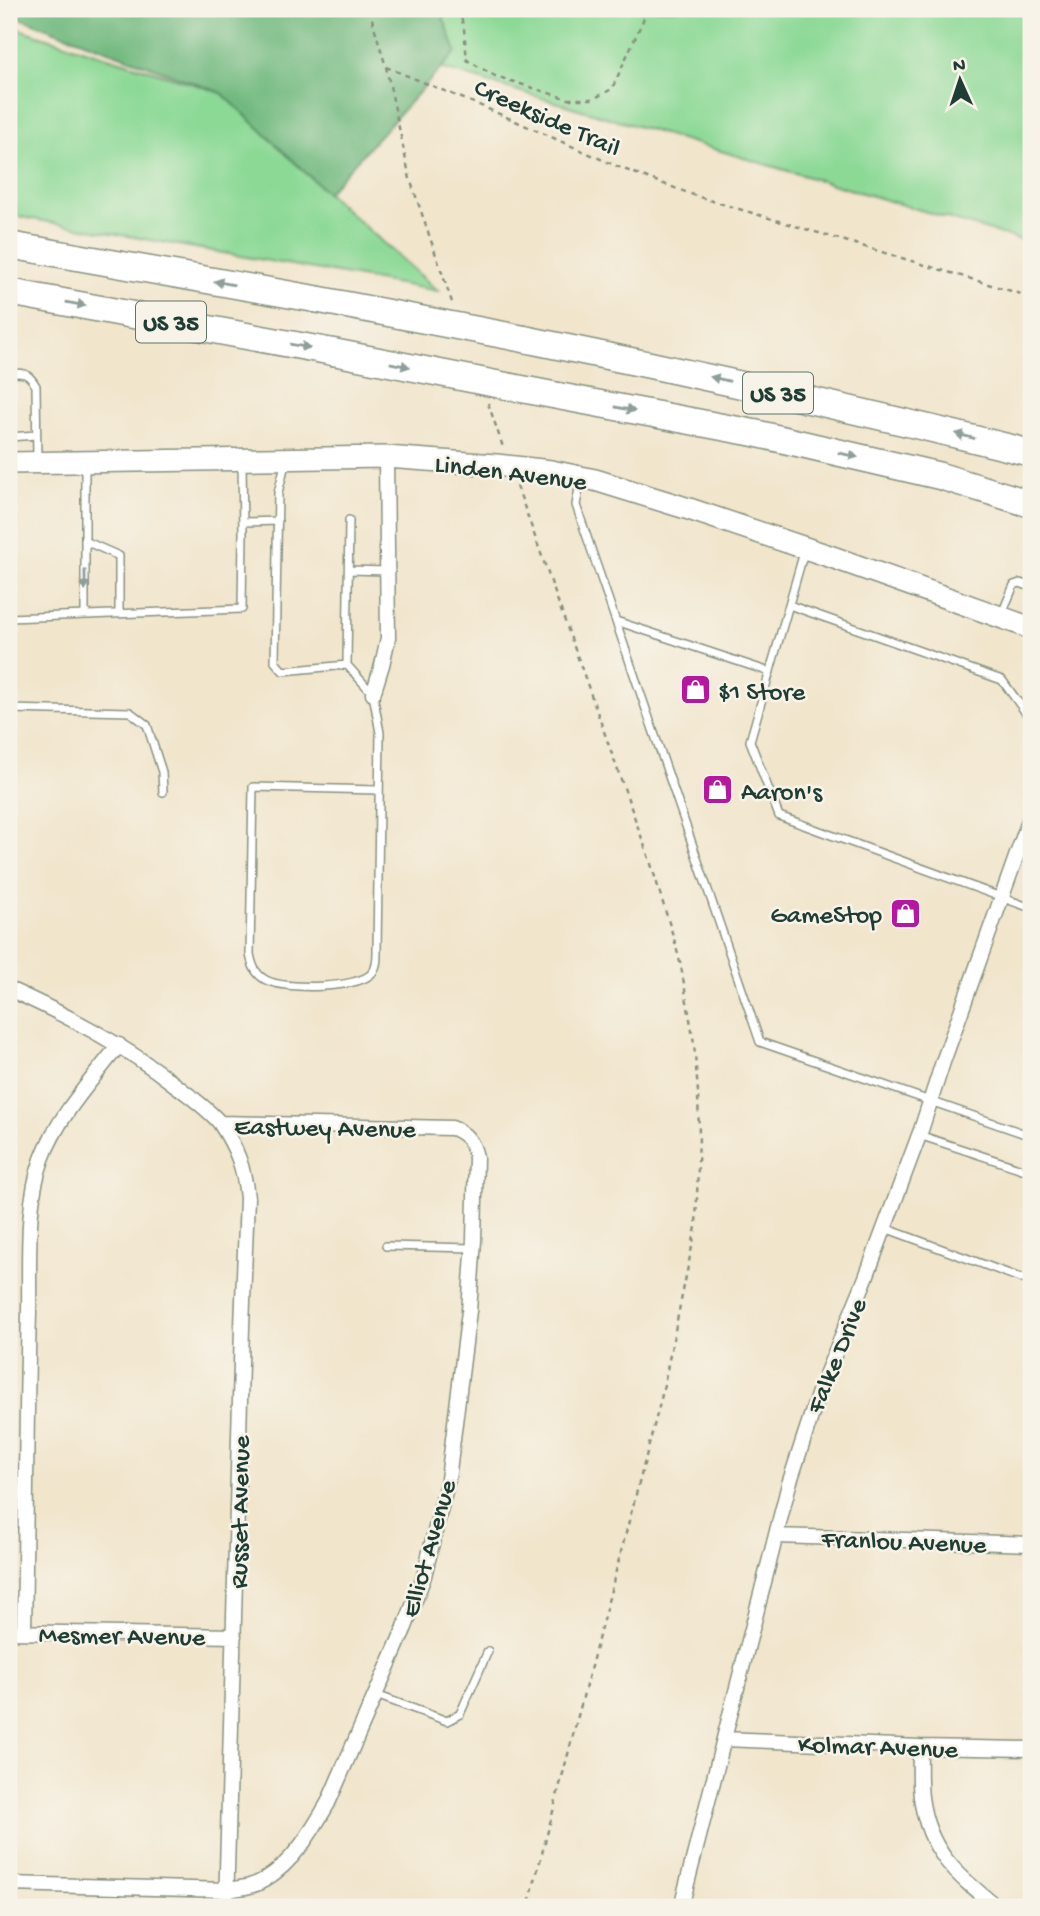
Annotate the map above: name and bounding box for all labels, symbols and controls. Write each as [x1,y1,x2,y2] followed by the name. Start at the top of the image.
[925,46,995,116] north arrow
[952,55,966,78] text: N
[468,74,624,166] street label: Creekside Trail
[212,277,234,288] one-way arrow
[65,299,87,310] one-way arrow
[136,302,206,342] road number: US 35
[289,340,311,351] one-way arrow
[389,360,411,371] one-way arrow
[743,372,813,414] road number: US 35
[709,374,731,385] one-way arrow
[615,404,637,415] one-way arrow
[954,431,976,442] one-way arrow
[837,449,859,460] one-way arrow
[433,451,589,500] street label: Linden Avenue
[79,569,91,591] one-way arrow
[678,673,712,707] shop icon: $1 Store
[718,679,806,710] place label: $1 Store
[701,773,735,807] shop icon: Aaron's
[741,779,823,810] place label: Aaron's
[888,896,922,930] shop icon: GameStop
[770,902,882,933] place label: GameStop
[234,1113,417,1148] street label: Eastwey Avenue
[802,1294,876,1420] street label: Falke Drive
[226,1435,259,1589] street label: Russet Avenue
[397,1476,466,1622] street label: Elliot Avenue
[820,1526,987,1563] street label: Franlou Avenue
[38,1622,206,1655] street label: Mesmer Avenue
[797,1731,959,1768] street label: Kolmar Avenue

